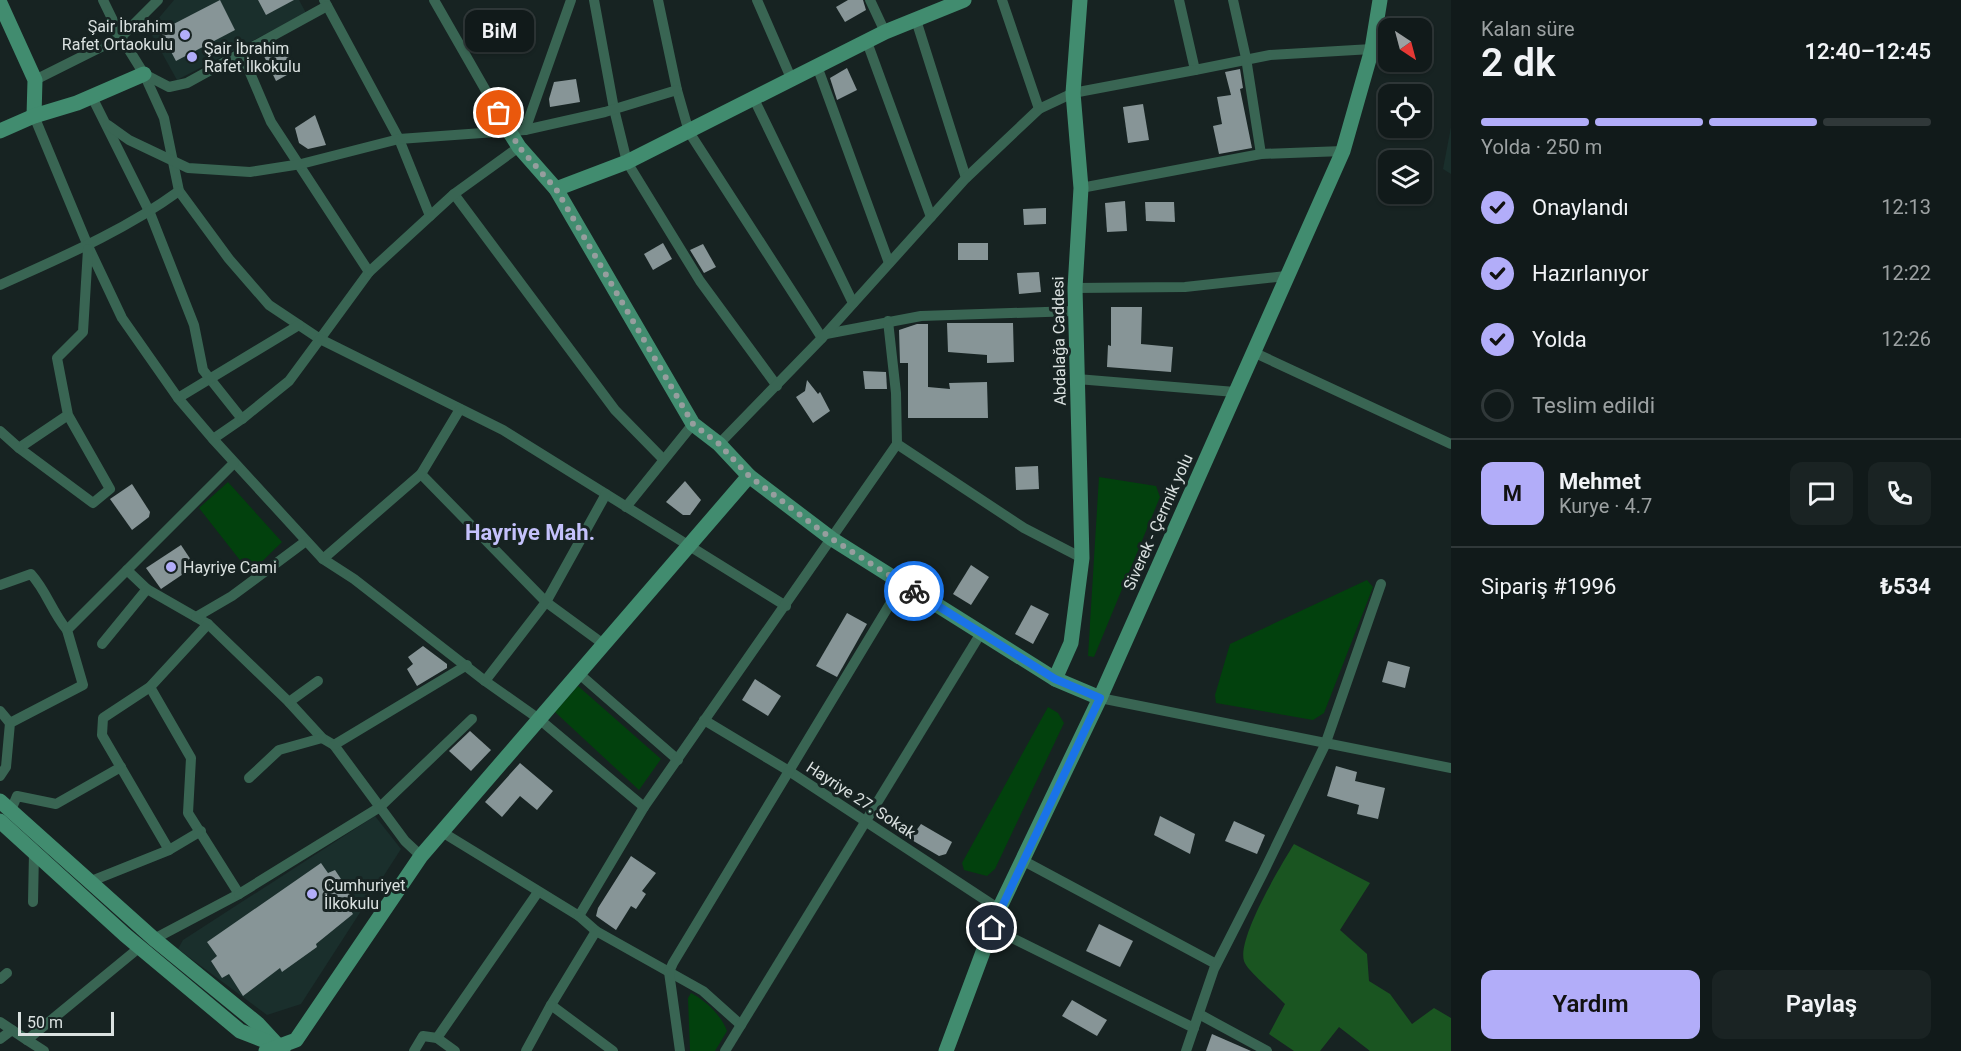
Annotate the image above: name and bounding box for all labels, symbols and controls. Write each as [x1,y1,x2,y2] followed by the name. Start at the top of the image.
[464,11,534,53] callout: BiM
[62,17,173,54] place label: Şair İbrahim Rafet Ortaokulu
[1481,17,1575,41] text: Kalan süre
[1378,18,1432,72] north arrow
[1378,18,1432,204] map controls
[482,19,517,43] text: BiM
[178,28,192,42] marker: Şair İbrahim Rafet Ortaokulu
[204,39,301,76] place label: Şair İbrahim Rafet İlkokulu
[1804,39,1931,64] text: 12:40–12:45
[1481,40,1556,86] text: 2 dk
[185,50,199,64] marker: Şair İbrahim Rafet İlkokulu
[1378,84,1432,138] button: locate
[473,87,524,138] pin
[482,96,515,129] icon: bag
[1481,135,1602,159] text: Yolda · 250 m
[1378,150,1432,204] button: layers
[1481,191,1514,224] icon: check
[1532,195,1629,220] text: Onaylandı
[1881,195,1931,219] text: 12:13
[1481,257,1514,290] icon: check
[1532,261,1649,286] text: Hazırlanıyor
[1881,261,1931,285] text: 12:22
[1048,276,1070,406] street label: Abdalağa Caddesi
[1481,323,1514,356] icon: check
[1532,327,1587,352] text: Yolda
[1881,327,1931,351] text: 12:26
[1532,393,1655,418] text: Teslim edildi
[1119,451,1197,593] street label: Siverek - Çermik yolu
[1790,462,1853,525] button: chat
[1868,462,1931,525] button: phone
[1559,469,1641,494] text: Mehmet
[1503,481,1522,506] text: M
[1559,494,1652,518] text: Kurye · 4.7
[465,520,595,545] district label: Hayriye Mah.
[183,558,277,577] place label: Hayriye Cami
[164,560,178,574] marker: Hayriye Cami
[884,561,944,621] courier
[1481,574,1616,599] text: Sipariş #1996
[1880,574,1931,599] text: ₺534
[898,575,931,608] icon: bike
[803,758,920,843] street label: Hayriye 27. Sokak
[324,876,405,913] place label: Cumhuriyet İlkokulu
[305,887,319,901] marker: Cumhuriyet İlkokulu
[966,902,1017,953] pin
[975,911,1008,944] icon: home
[1481,970,1700,1039] button: Yardım
[1712,970,1931,1039] button: Paylaş
[18,1009,114,1036] scale bar
[27,1013,63,1032] text: 50 m

